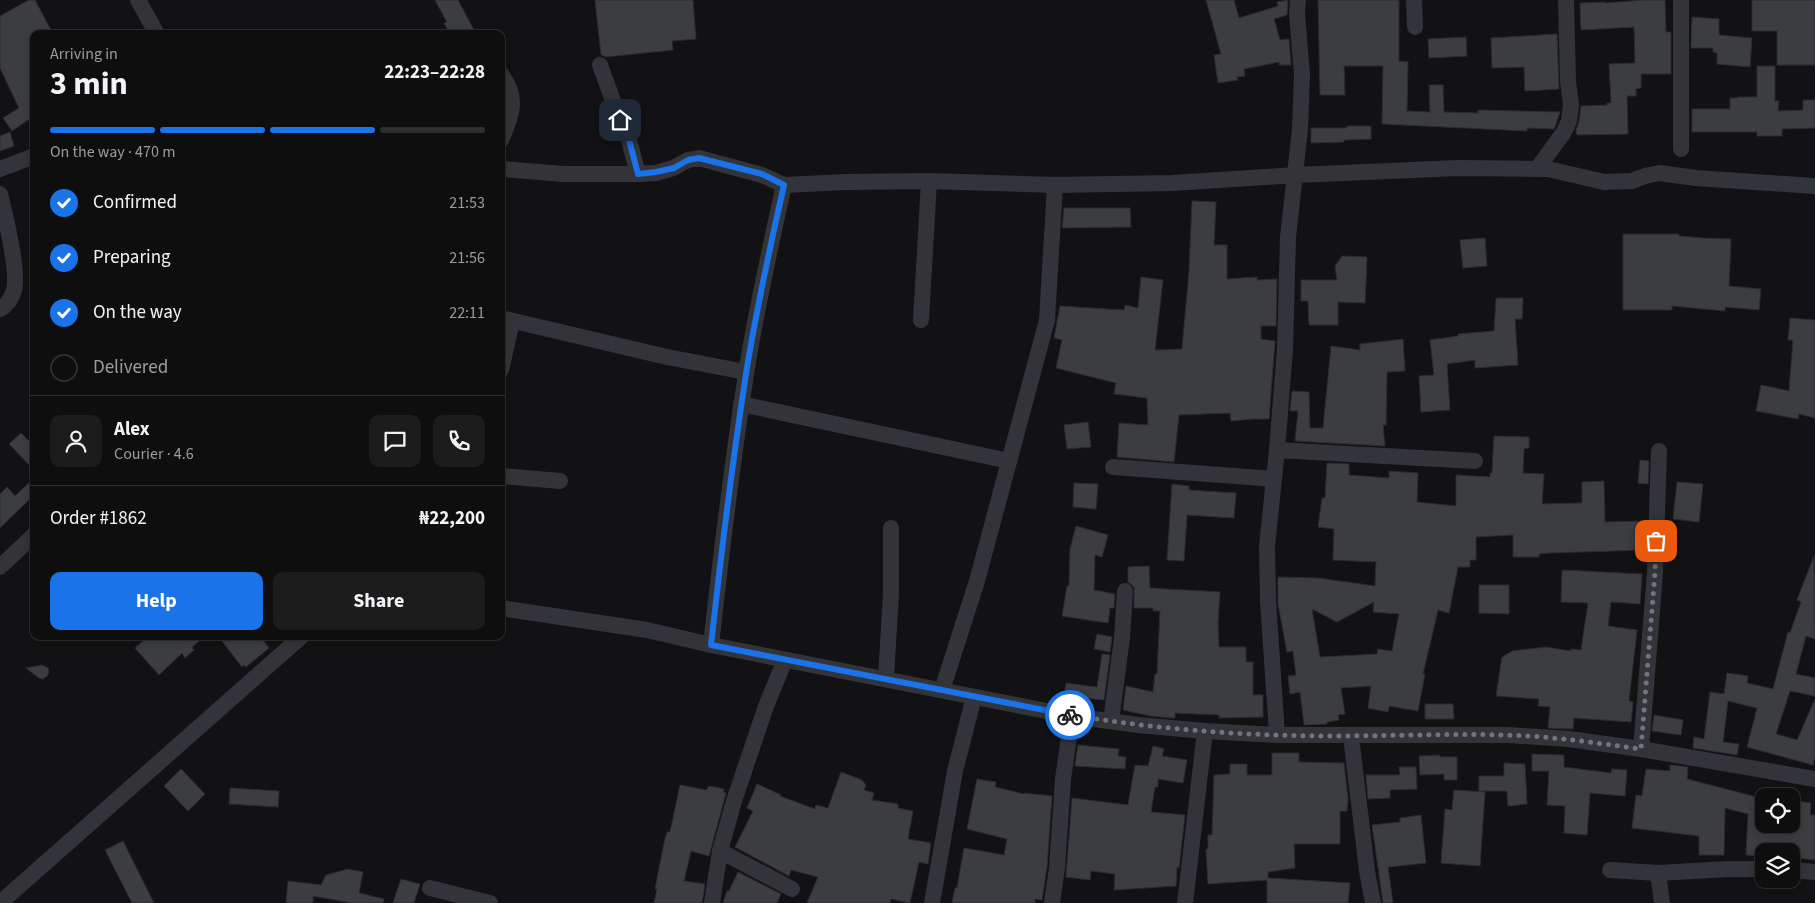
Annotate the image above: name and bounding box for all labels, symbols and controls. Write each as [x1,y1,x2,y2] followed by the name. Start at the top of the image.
[50,43,118,65] text: Arriving in
[384,59,485,86] text: 22:23–22:28
[50,61,128,107] text: 3 min
[599,99,641,141] pin
[606,106,634,134] icon: home
[50,141,175,163] text: On the way · 470 m
[50,189,78,217] icon: check
[93,189,177,216] text: Confirmed
[449,192,485,214] text: 21:53
[50,244,78,272] icon: check
[93,244,171,271] text: Preparing
[449,247,485,269] text: 21:56
[50,299,78,327] icon: check
[93,299,182,326] text: On the way
[449,302,485,324] text: 22:11
[93,354,168,381] text: Delivered
[50,415,102,467] button: person
[369,415,421,467] button: chat
[433,415,485,467] button: phone
[114,416,150,443] text: Alex
[114,443,194,465] text: Courier · 4.6
[50,505,147,532] text: Order #1862
[419,505,485,532] text: ₦22,200
[1635,520,1677,562] pin
[1642,527,1670,555] icon: bag
[50,572,263,630] button: Help
[273,572,485,630] button: Share
[1045,690,1095,740] courier
[1056,701,1084,729] icon: bike
[1755,788,1800,888] map controls
[1755,788,1800,833] button: locate
[1755,843,1800,888] button: layers

